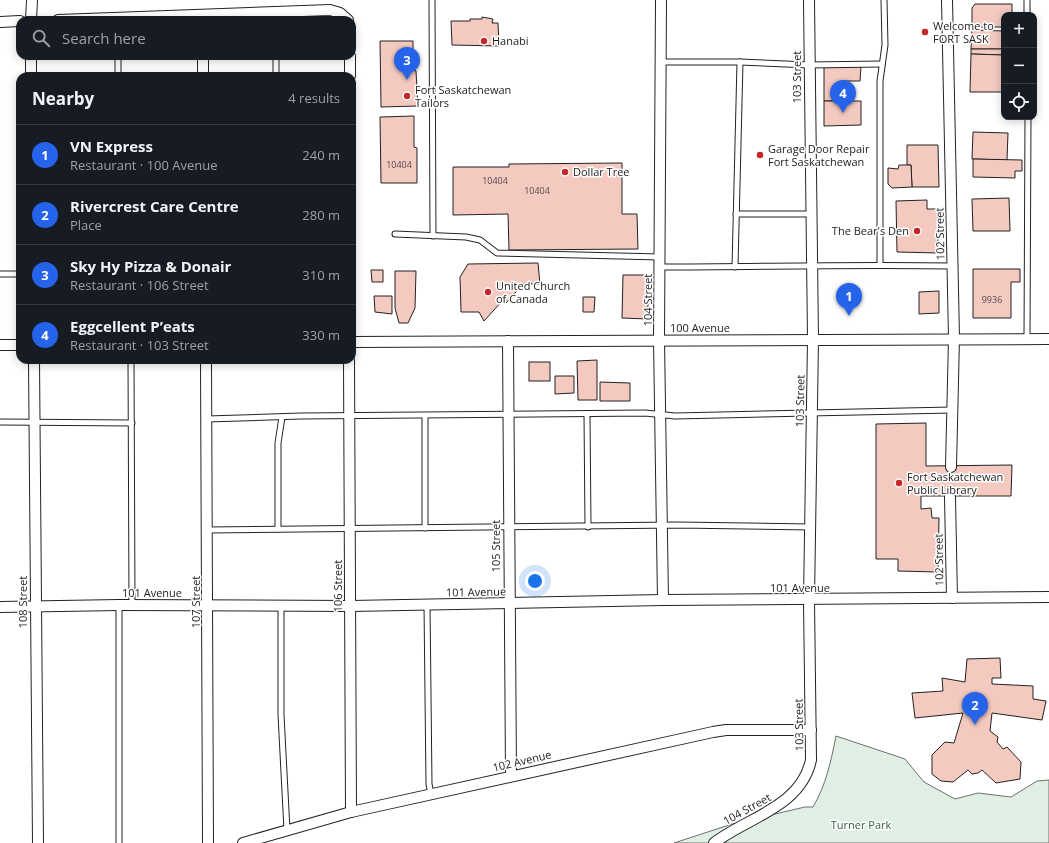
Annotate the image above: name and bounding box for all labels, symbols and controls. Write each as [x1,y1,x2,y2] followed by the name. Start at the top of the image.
[1001,12,1037,120] map controls
[1001,12,1037,48] button: +
[16,16,356,60] search box
[933,18,994,46] place label: Welcome to FORT SASK
[30,27,52,49] icon: search
[920,27,930,37] marker: Welcome to FORT SASK
[62,28,146,48] text: Search here
[492,33,529,48] place label: Hanabi
[479,36,489,46] marker: Hanabi
[394,47,420,80] pin: 3
[1001,48,1037,84] button: −
[789,51,804,103] street label: 103 Street
[830,80,856,113] pin: 4
[415,82,511,110] place label: Fort Saskatchewan Tailors
[1001,84,1037,120] button: locate
[32,87,94,110] text: Nearby
[288,89,340,107] text: 4 results
[402,91,412,101] marker: Fort Saskatchewan Tailors
[70,136,153,156] text: VN Express
[768,141,870,169] place label: Garage Door Repair Fort Saskatchewan
[41,146,49,164] text: 1
[302,146,340,164] text: 240 m
[755,150,765,160] marker: Garage Door Repair Fort Saskatchewan
[70,156,218,174] text: Restaurant · 100 Avenue
[386,158,412,171] house number: 10404
[573,164,630,179] place label: Dollar Tree
[560,167,570,177] marker: Dollar Tree
[482,174,508,187] house number: 10404
[524,184,550,197] house number: 10404
[70,196,239,216] text: Rivercrest Care Centre
[41,206,49,224] text: 2
[302,206,340,224] text: 280 m
[932,208,947,260] street label: 102 Street
[70,216,102,234] text: Place
[832,223,909,238] place label: The Bear's Den
[912,226,922,236] marker: The Bear's Den
[70,256,231,276] text: Sky Hy Pizza & Donair
[41,266,49,284] text: 3
[302,266,340,284] text: 310 m
[640,274,655,326] street label: 104 Street
[70,276,209,294] text: Restaurant · 106 Street
[496,278,570,306] place label: United Church of Canada
[836,283,862,316] pin: 1
[483,287,493,297] marker: United Church of Canada
[982,293,1002,306] house number: 9936
[70,316,195,336] text: Eggcellent P’eats
[670,320,730,335] street label: 100 Avenue
[41,326,49,344] text: 4
[302,326,340,344] text: 330 m
[70,336,209,354] text: Restaurant · 103 Street
[792,375,807,427] street label: 103 Street
[907,469,1003,497] place label: Fort Saskatchewan Public Library
[894,478,904,488] marker: Fort Saskatchewan Public Library
[488,520,503,572] street label: 105 Street
[931,534,946,586] street label: 102 Street
[330,560,345,612] street label: 106 Street
[525,571,545,591] your location
[15,576,30,628] street label: 108 Street
[188,576,203,628] street label: 107 Street
[770,580,830,595] street label: 101 Avenue
[446,583,506,600] street label: 101 Avenue
[122,585,182,600] street label: 101 Avenue
[962,692,988,725] pin: 2
[791,699,806,751] street label: 103 Street
[491,746,553,775] street label: 102 Avenue
[720,789,773,828] street label: 104 Street
[831,817,892,832] park label: Turner Park

